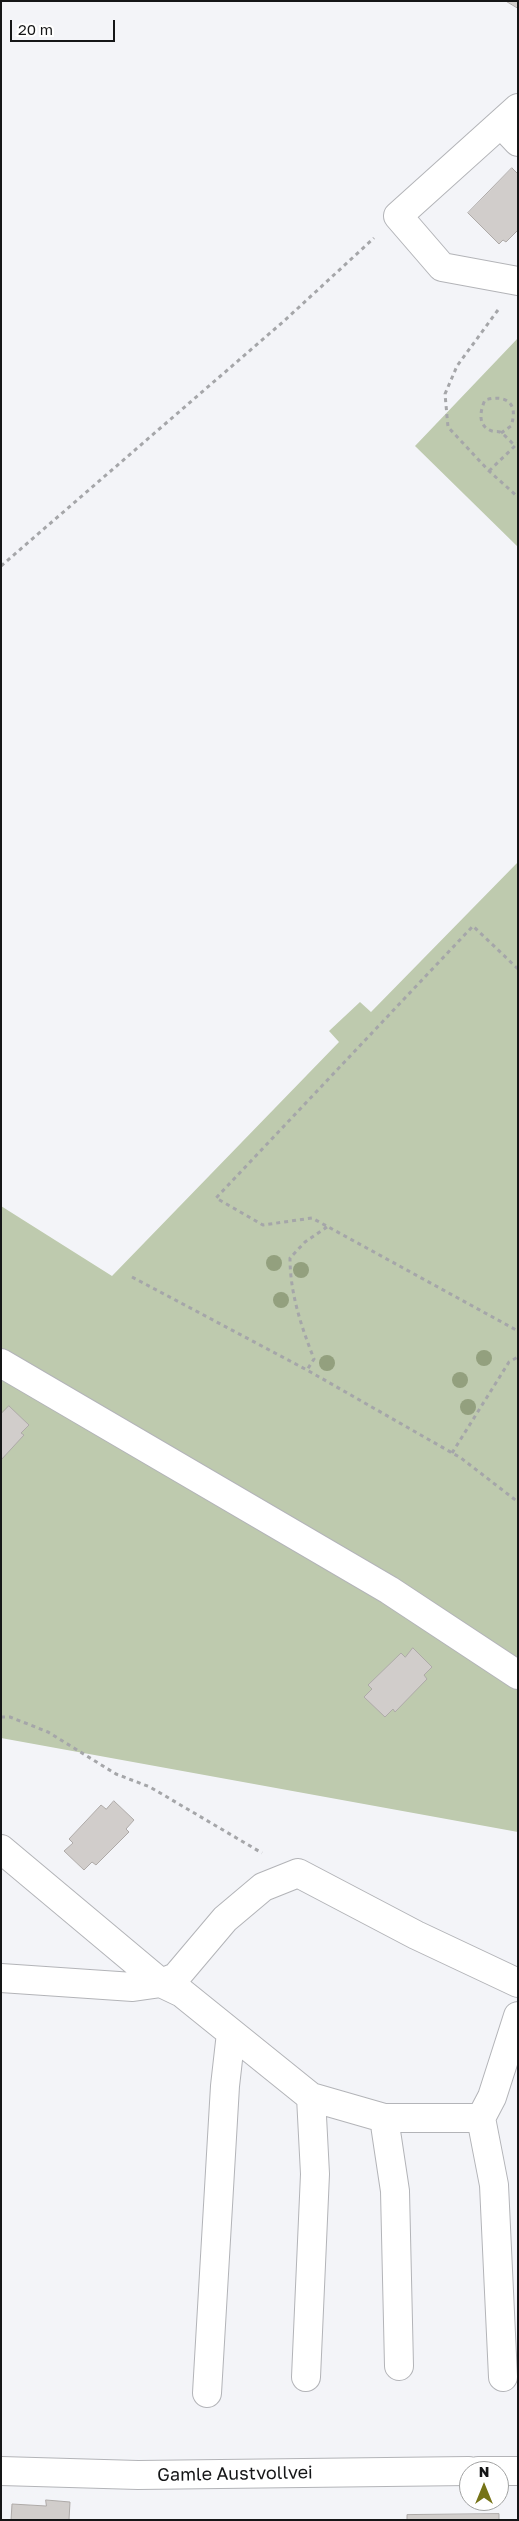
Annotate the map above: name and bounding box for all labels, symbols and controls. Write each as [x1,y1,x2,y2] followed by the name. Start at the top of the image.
[12,10,118,42] scale bar
[18,20,53,38] text: 20 m
[459,2461,509,2511] north arrow
[157,2462,313,2486] street label: Gamle Austvollvei
[479,2463,489,2480] text: N

